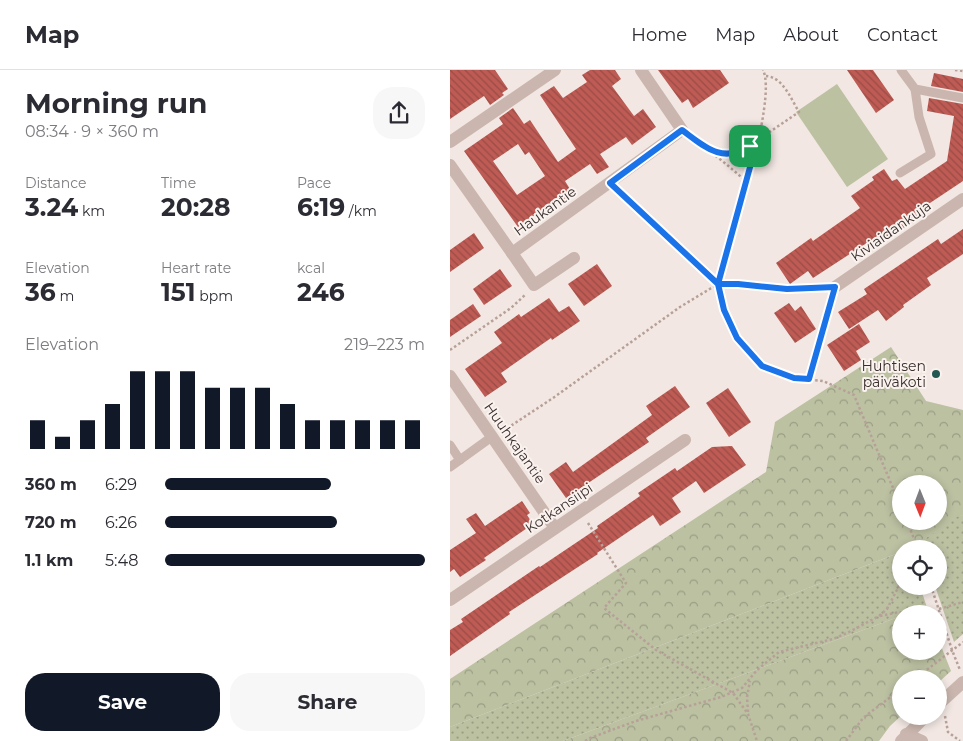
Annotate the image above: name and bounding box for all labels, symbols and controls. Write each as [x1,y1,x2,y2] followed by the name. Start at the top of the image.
[25,20,79,49] text: Map
[631,24,687,46] text: Home
[715,24,755,46] text: Map
[783,24,839,46] text: About
[867,24,938,46] text: Contact
[25,86,207,120] text: Morning run
[373,87,425,139] button: share
[25,122,159,141] text: 08:34 · 9 × 360 m
[729,125,771,167] pin
[736,132,764,160] icon: arrive
[25,174,87,192] text: Distance
[161,174,196,192] text: Time
[297,174,331,192] text: Pace
[510,182,580,240] street label: Haukantie
[25,192,78,222] text: 3.24
[161,192,231,222] text: 20:28
[297,192,345,222] text: 6:19
[847,197,935,265] street label: Kiviaidankuja
[78,202,105,220] text: km
[345,202,377,220] text: /km
[25,259,90,277] text: Elevation
[161,259,231,277] text: Heart rate
[297,259,325,277] text: kcal
[25,277,56,307] text: 36
[161,277,195,307] text: 151
[297,277,345,307] text: 246
[56,287,74,305] text: m
[195,287,233,305] text: bpm
[25,335,99,354] text: Elevation
[344,335,425,354] text: 219–223 m
[862,357,926,391] place label: Huhtisen päiväkoti
[930,368,942,380] marker: Huhtisen päiväkoti
[480,399,550,487] street label: Huuhkajantie
[25,475,77,494] text: 360 m
[105,475,137,494] text: 6:29
[892,475,948,530] north arrow
[892,475,947,725] map controls
[522,479,596,537] street label: Kotkansiipi
[25,513,77,532] text: 720 m
[105,513,137,532] text: 6:26
[892,540,947,595] button: locate
[25,551,73,570] text: 1.1 km
[105,551,138,570] text: 5:48
[892,605,947,660] button: +
[892,670,947,725] button: −
[25,673,220,731] button: Save
[230,673,425,731] button: Share

